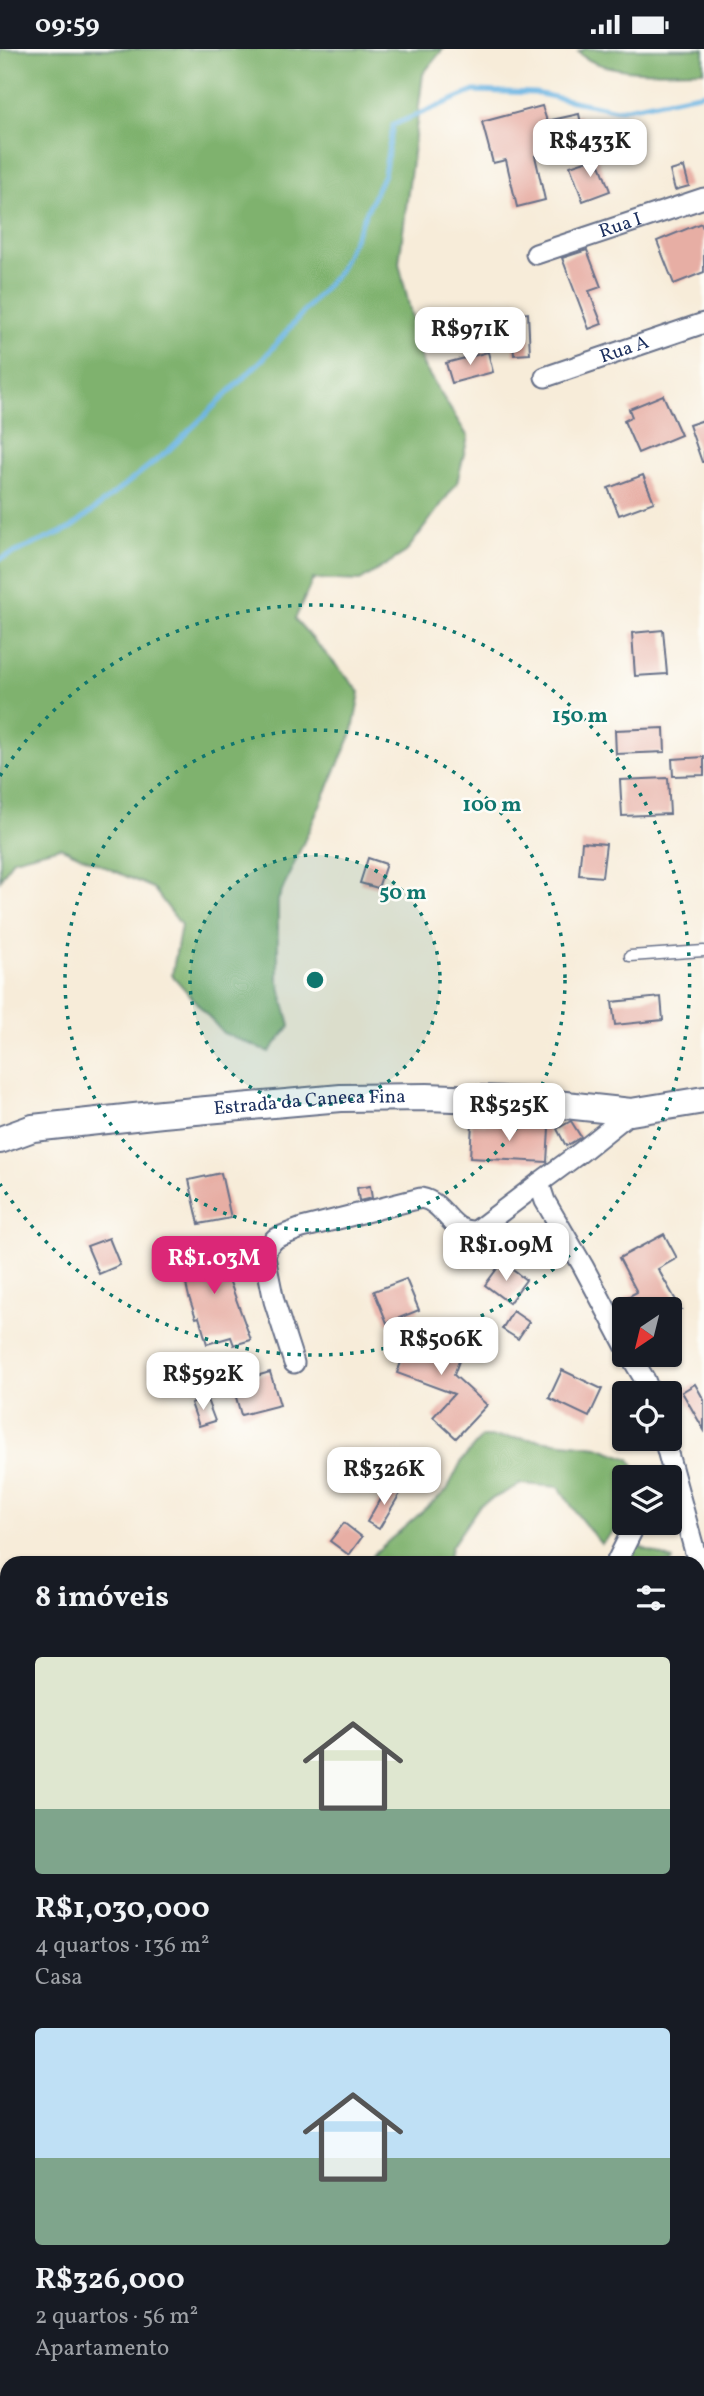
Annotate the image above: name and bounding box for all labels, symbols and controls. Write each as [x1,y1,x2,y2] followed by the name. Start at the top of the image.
[35,7,100,43] text: 09:59
[533,120,647,179] pin: R$433K
[549,126,631,158] text: R$433K
[596,207,645,245] street label: Rua I
[413,307,527,367] pin: R$971K
[431,314,509,346] text: R$971K
[597,330,653,370] street label: Rua A
[552,702,608,731] text: 150 m
[462,791,522,820] text: 100 m
[379,879,427,908] text: 50 m
[303,968,327,992] centre of rings
[452,1083,566,1143] pin: R$525K
[213,1084,406,1122] street label: Estrada da Caneca Fina
[469,1090,549,1122] text: R$525K
[441,1223,571,1283] pin: R$1.09M
[459,1230,553,1262] text: R$1.09M
[149,1237,279,1296] pin: R$1.03M
[168,1243,260,1275] text: R$1.03M
[612,1297,682,1367] north arrow
[612,1297,682,1535] map controls
[384,1317,498,1377] pin: R$506K
[399,1324,483,1356] text: R$506K
[146,1353,260,1412] pin: R$592K
[162,1359,244,1391] text: R$592K
[612,1381,682,1451] button: locate
[327,1447,441,1507] pin: R$326K
[343,1454,425,1486] text: R$326K
[612,1465,682,1535] button: layers
[35,1577,169,1619] text: 8 imóveis
[632,1579,670,1617] icon: filters
[290,1703,416,1829] icon: home
[35,1888,210,1930] text: R$1,030,000
[35,1930,209,1962] text: 4 quartos · 136 m²
[35,1962,83,1994] text: Casa
[290,2074,416,2200] icon: home
[35,2259,185,2301] text: R$326,000
[35,2301,198,2333] text: 2 quartos · 56 m²
[35,2333,169,2365] text: Apartamento

